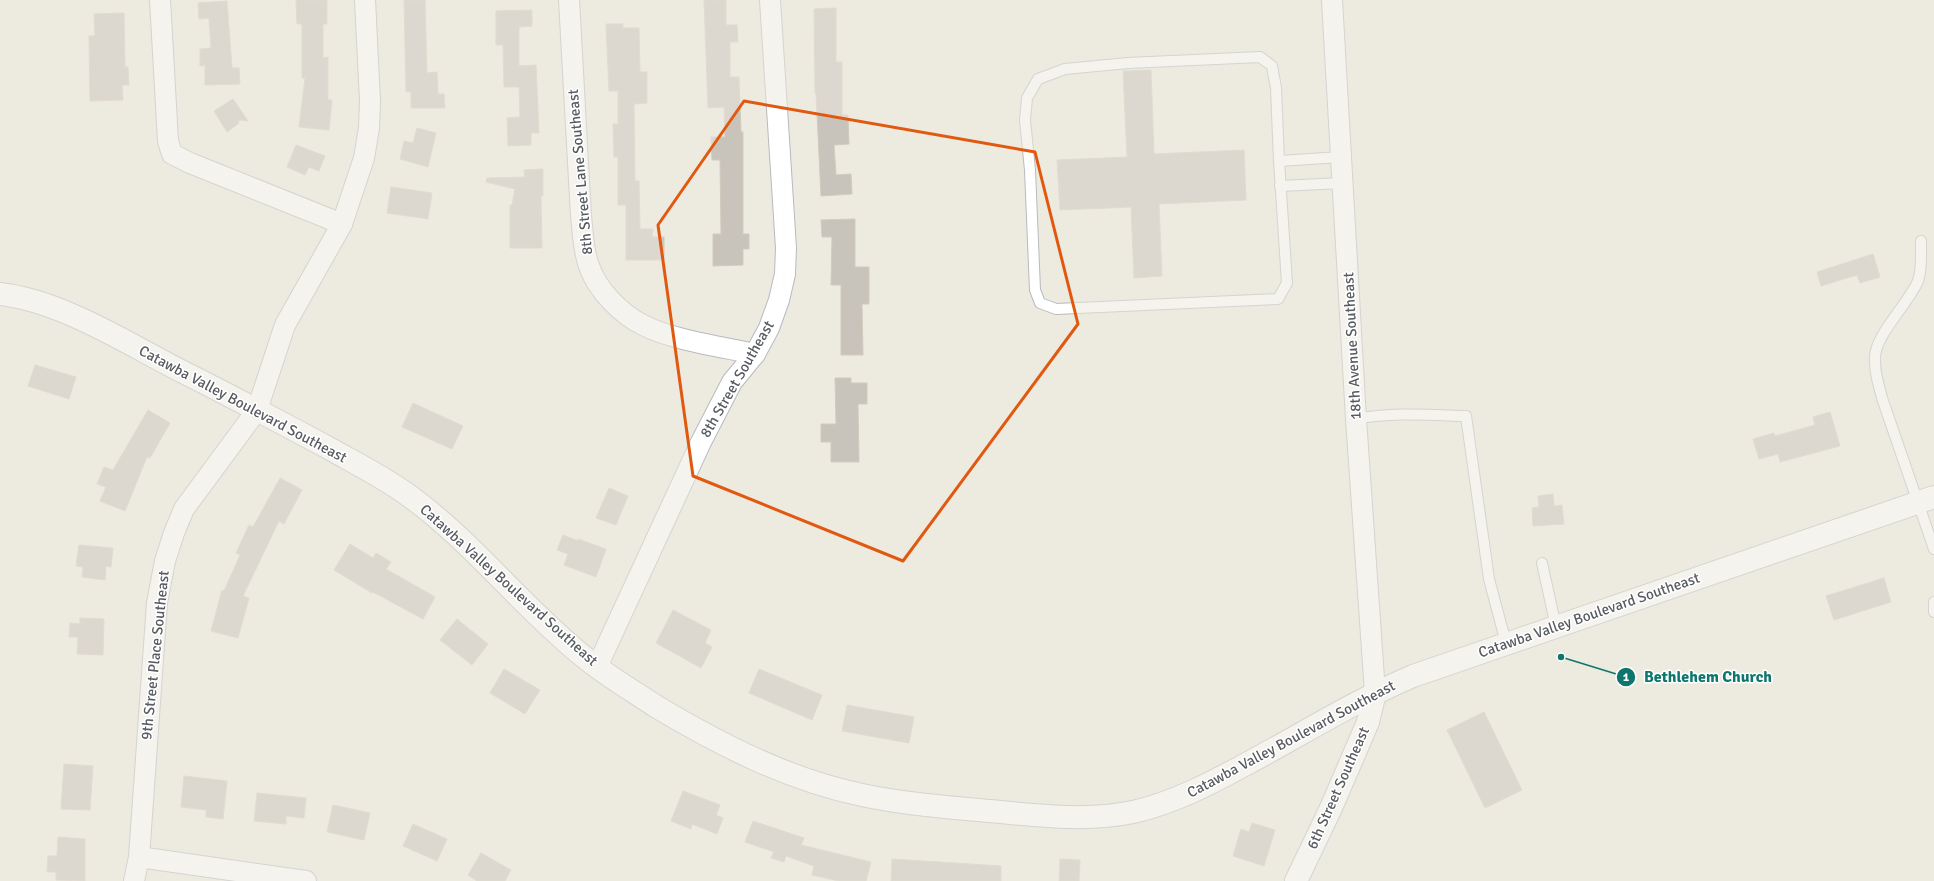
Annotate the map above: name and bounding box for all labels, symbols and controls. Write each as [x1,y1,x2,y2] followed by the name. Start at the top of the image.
[564,88,596,256] street label: 8th Street Lane Southeast
[1339,272,1365,420] street label: 18th Avenue Southeast
[696,317,778,441] street label: 8th Street Southeast
[136,341,350,467] street label: Catawba Valley Boulevard Southeast
[416,500,602,670] street label: Catawba Valley Boulevard Southeast
[137,569,173,741] street label: 9th Street Place Southeast
[1476,569,1702,661] street label: Catawba Valley Boulevard Southeast
[1616,663,1780,691] callout: Bethlehem Church
[1644,667,1772,687] text: Bethlehem Church
[1623,670,1630,685] text: 1
[1184,676,1398,802] street label: Catawba Valley Boulevard Southeast
[1303,724,1373,852] street label: 6th Street Southeast

